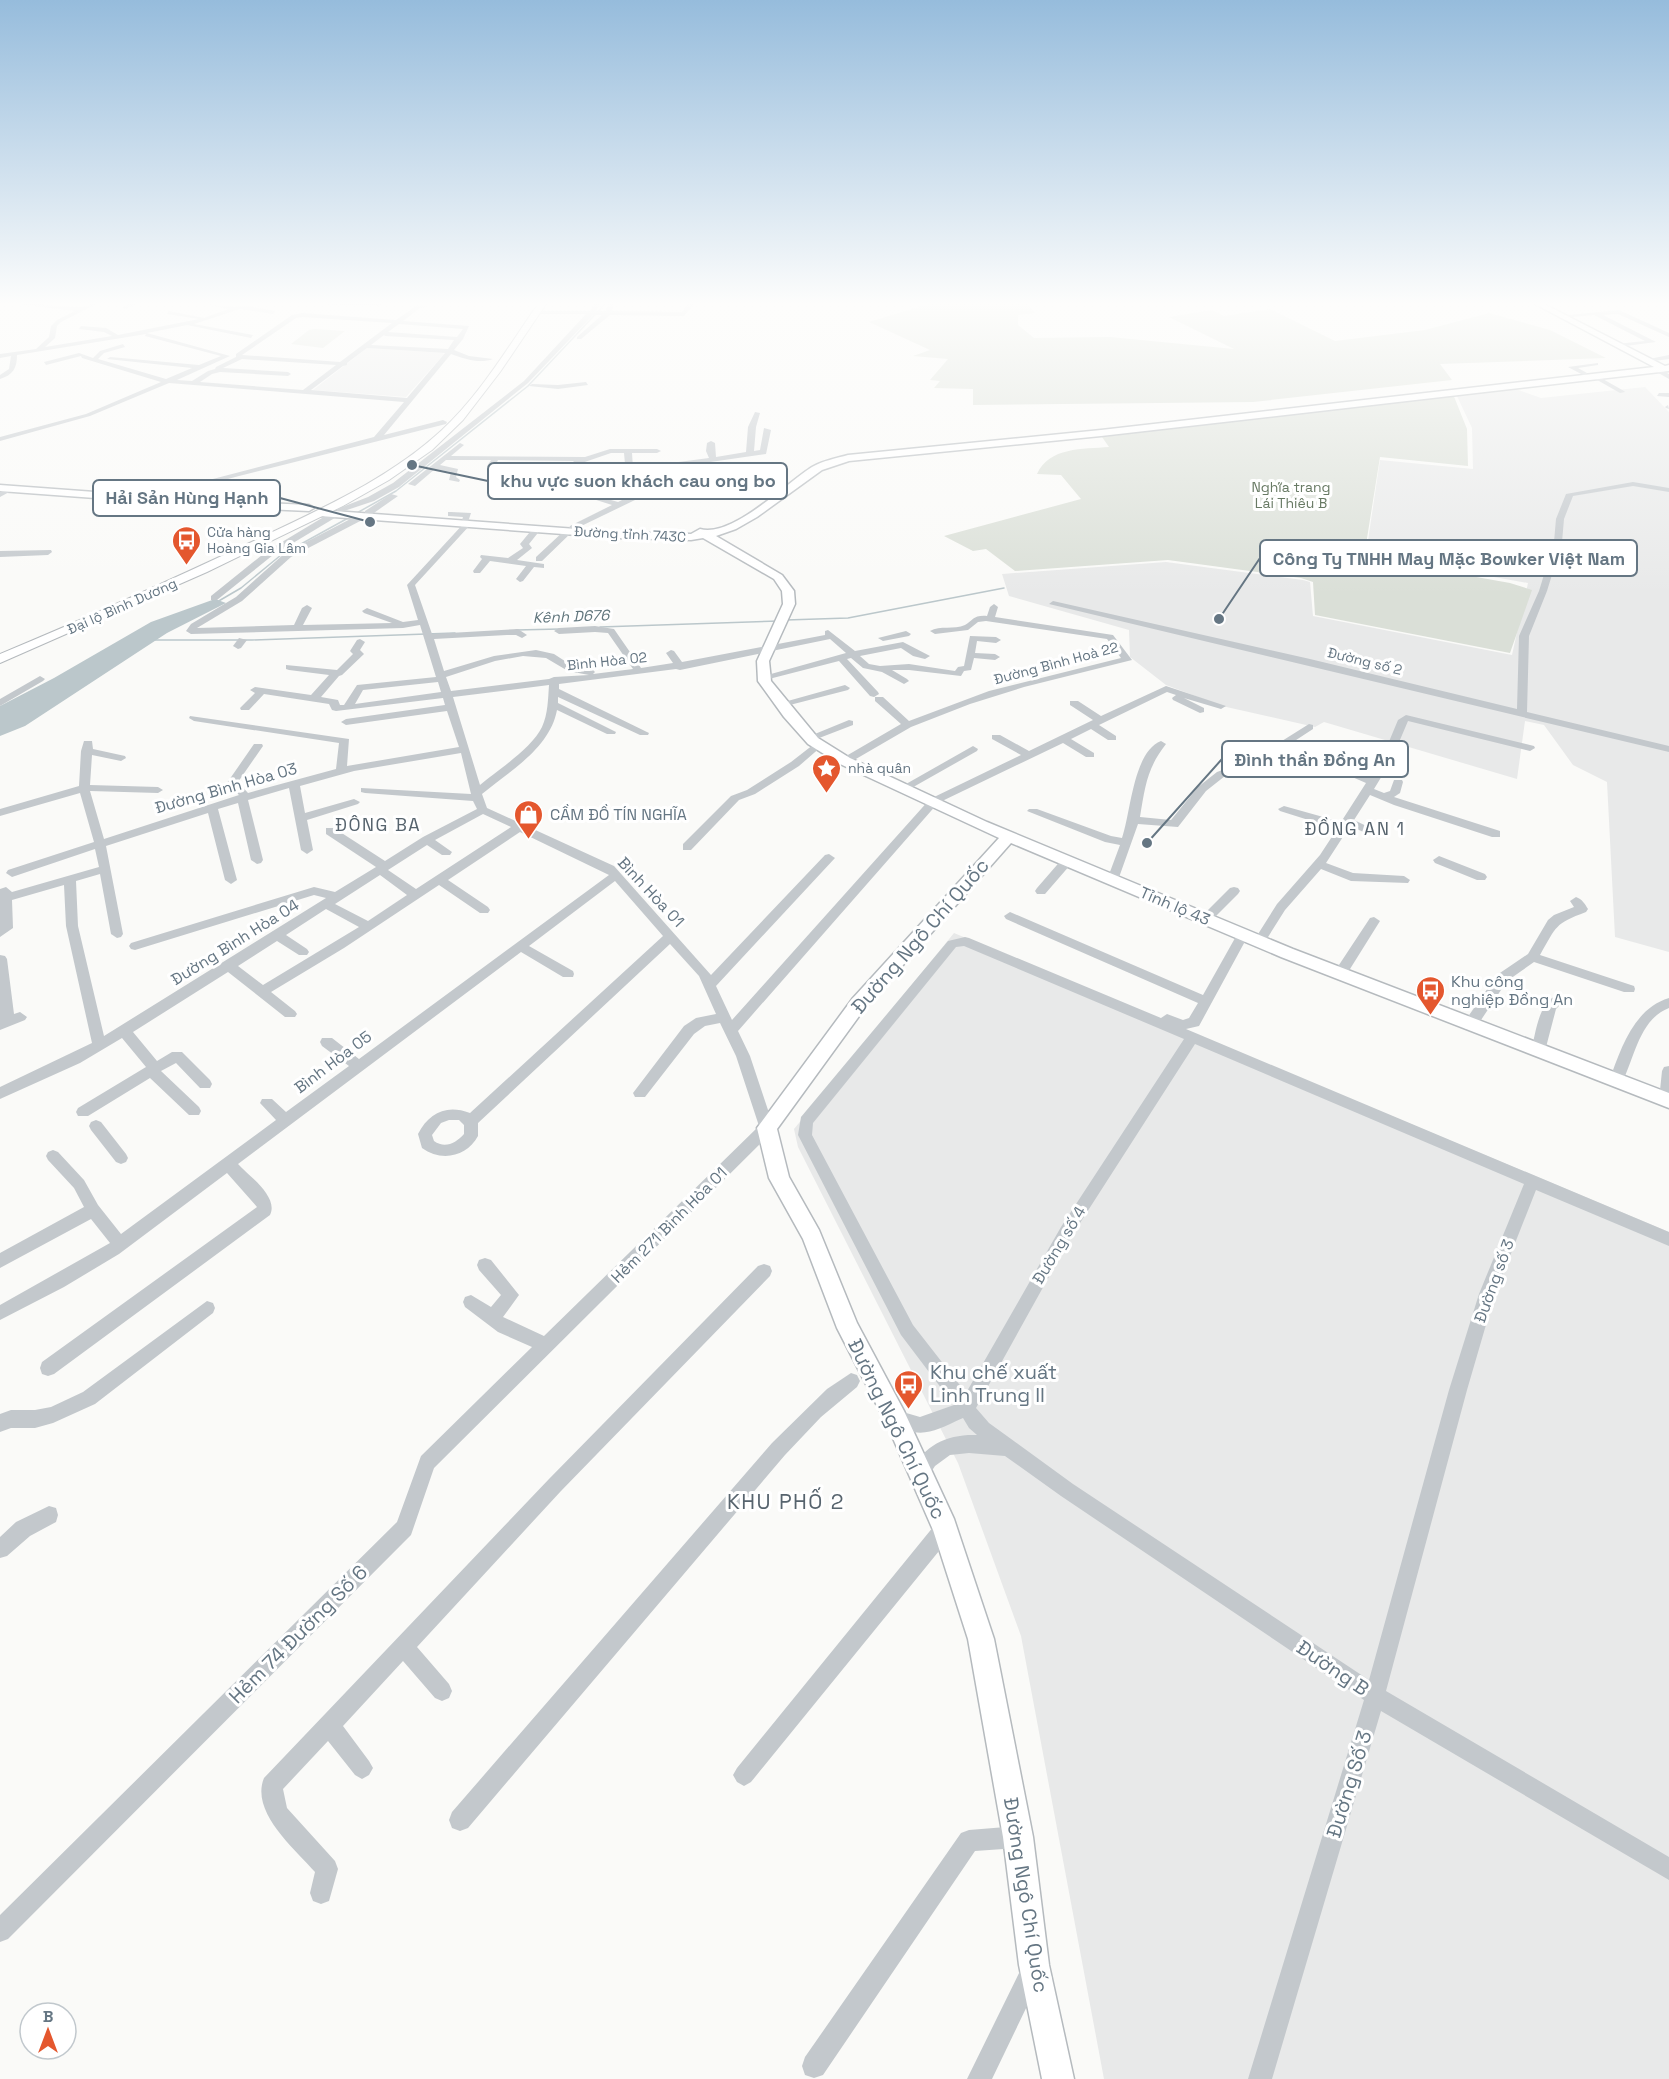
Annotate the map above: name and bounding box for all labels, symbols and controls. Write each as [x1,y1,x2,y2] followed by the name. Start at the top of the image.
[488,463,787,499] callout: khu vực suon khách cau ong bo
[500,469,776,492] text: khu vực suon khách cau ong bo
[1251,478,1331,512] park label: Nghĩa trang Lái Thiêu B
[93,480,280,516] callout: Hải Sản Hùng Hạnh
[106,486,268,509] text: Hải Sản Hùng Hạnh
[574,522,686,546] street label: Đường tỉnh 743C
[207,523,306,557] place label: Cửa hàng Hoàng Gia Lâm
[170,524,202,566] bus stop icon: Cửa hàng Hoàng Gia Lâm
[1260,540,1637,576] callout: Công Ty TNHH May Mặc Bowker Việt Nam
[1273,547,1625,570] text: Công Ty TNHH May Mặc Bowker Việt Nam
[64,574,180,638] street label: Đại lộ Bình Dương
[532,605,611,627] water label: Kênh D676
[992,638,1120,688] street label: Đường Bình Hoà 22
[1326,643,1404,679] street label: Đường số 2
[566,648,648,674] street label: Bình Hòa 02
[1222,741,1408,777] callout: Đình thần Đồng An
[1234,748,1396,771] text: Đình thần Đồng An
[811,752,843,794] place icon: nhà quân
[153,758,299,818] street label: Đường Bình Hòa 03
[848,759,911,777] place label: nhà quân
[513,798,545,840] shop icon: CẦM ĐỒ TÍN NGHĨA
[550,804,687,825] place label: CẦM ĐỒ TÍN NGHĨA
[335,813,421,836] district label: ĐÔNG BA
[1304,817,1406,840] district label: ĐỒNG AN 1
[613,852,689,932] street label: Bình Hòa 01
[845,853,995,1019] street label: Đường Ngô Chí Quốc
[1137,882,1213,930] street label: Tỉnh lộ 43
[167,894,303,990] street label: Đường Bình Hòa 04
[1451,971,1573,1010] place label: Khu công nghiệp Đồng An
[1414,974,1446,1016] bus stop icon: Khu công nghiệp Đồng An
[290,1026,376,1098] street label: Bình Hòa 05
[606,1162,732,1288] street label: Hẻm 271 Bình Hòa 01
[1027,1202,1091,1288] street label: Đường số 4
[1469,1236,1519,1326] street label: Đường số 3
[842,1335,952,1523] street label: Đường Ngô Chí Quốc
[930,1359,1057,1408] place label: Khu chế xuất Linh Trung II
[893,1368,925,1410] bus stop icon: Khu chế xuất Linh Trung II
[727,1487,845,1515] district label: KHU PHỐ 2
[223,1559,373,1709] street label: Hẻm 74 Đường Số 6
[1292,1634,1374,1702] street label: Đường B
[1320,1727,1378,1841] street label: Đường Số 3
[998,1795,1054,1995] street label: Đường Ngô Chí Quốc
[18,2001,78,2061] north arrow
[43,2006,53,2027] text: B

